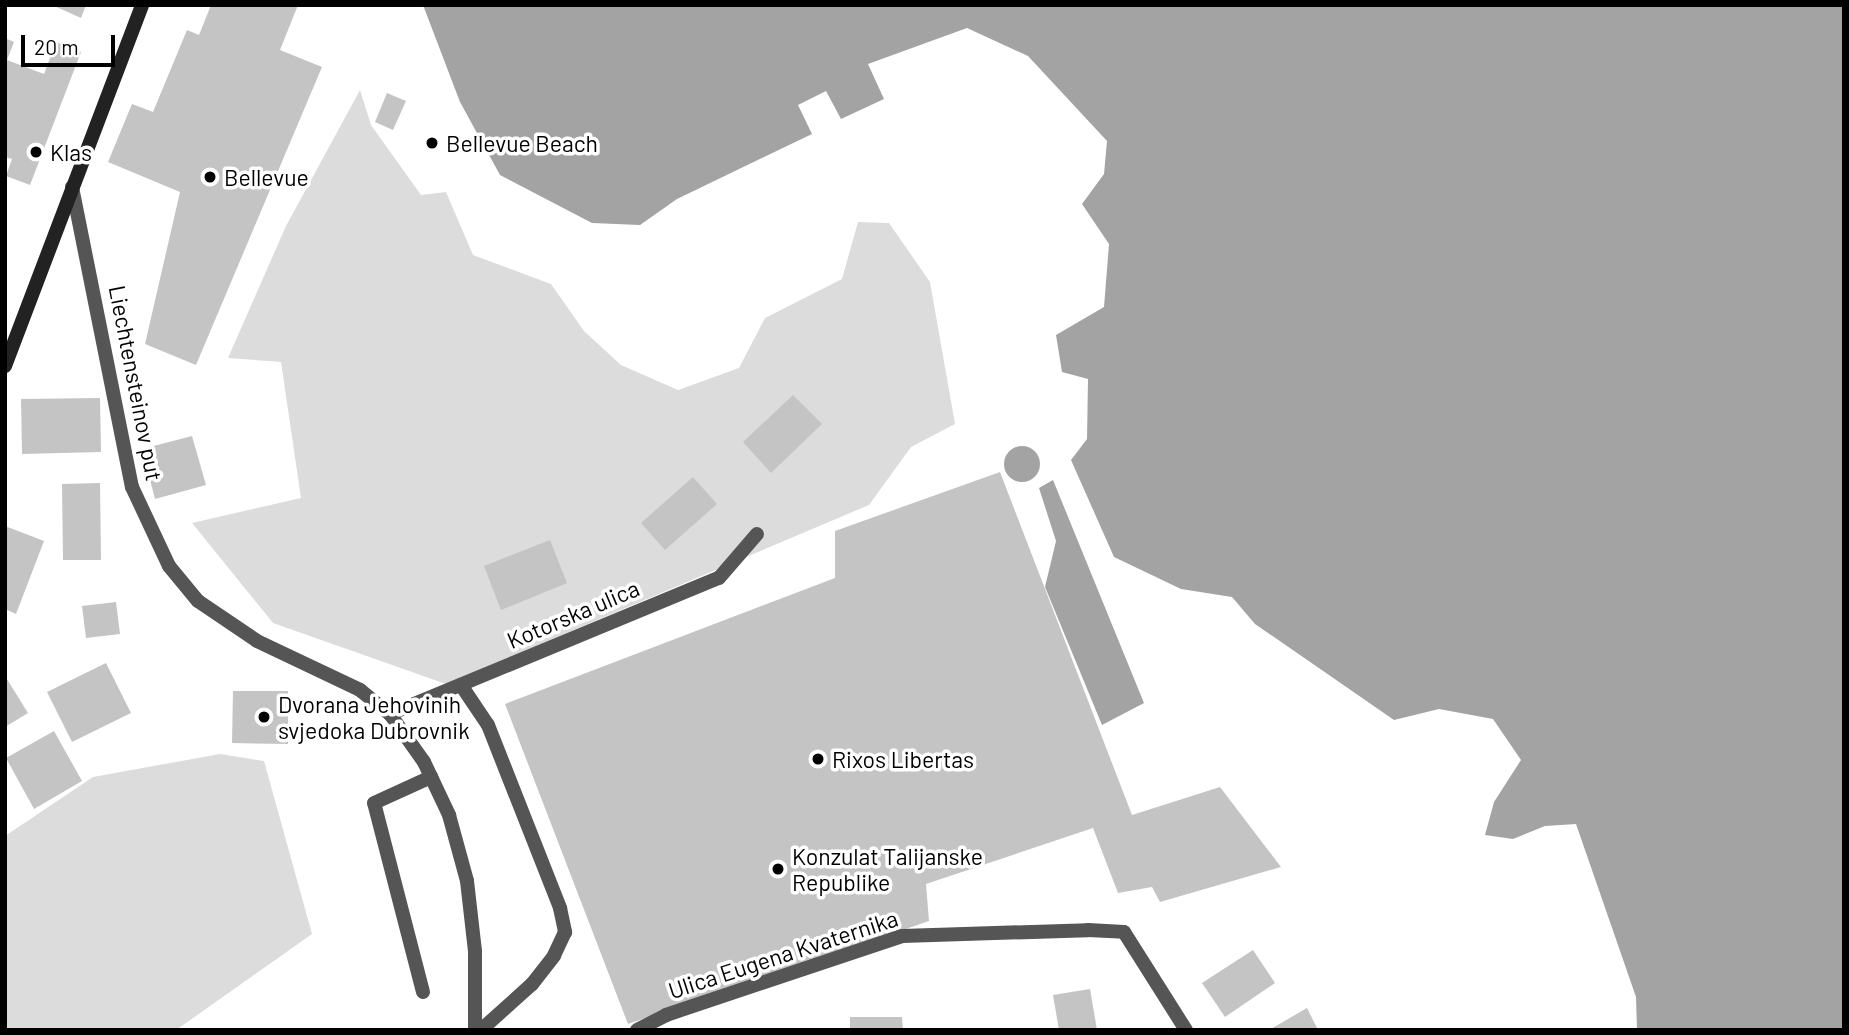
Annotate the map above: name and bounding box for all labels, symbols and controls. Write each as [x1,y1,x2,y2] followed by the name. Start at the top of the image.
[24,21,119,65] scale bar
[34,34,79,59] text: 20 m
[446,129,598,157] place label: Bellevue Beach
[424,135,440,151] marker: Bellevue Beach
[50,138,92,166] place label: Klas
[28,144,44,160] marker: Klas
[224,163,309,191] place label: Bellevue
[202,169,218,185] marker: Bellevue
[104,283,168,483] street label: Liechtensteinov put
[503,574,643,654] street label: Kotorska ulica
[278,690,470,744] place label: Dvorana Jehovinih svjedoka Dubrovnik
[256,709,272,725] marker: Dvorana Jehovinih svjedoka Dubrovnik
[832,745,974,773] place label: Rixos Libertas
[810,751,826,767] marker: Rixos Libertas
[792,842,983,896] place label: Konzulat Talijanske Republike
[770,861,786,877] marker: Konzulat Talijanske Republike
[665,904,901,1004] street label: Ulica Eugena Kvaternika

